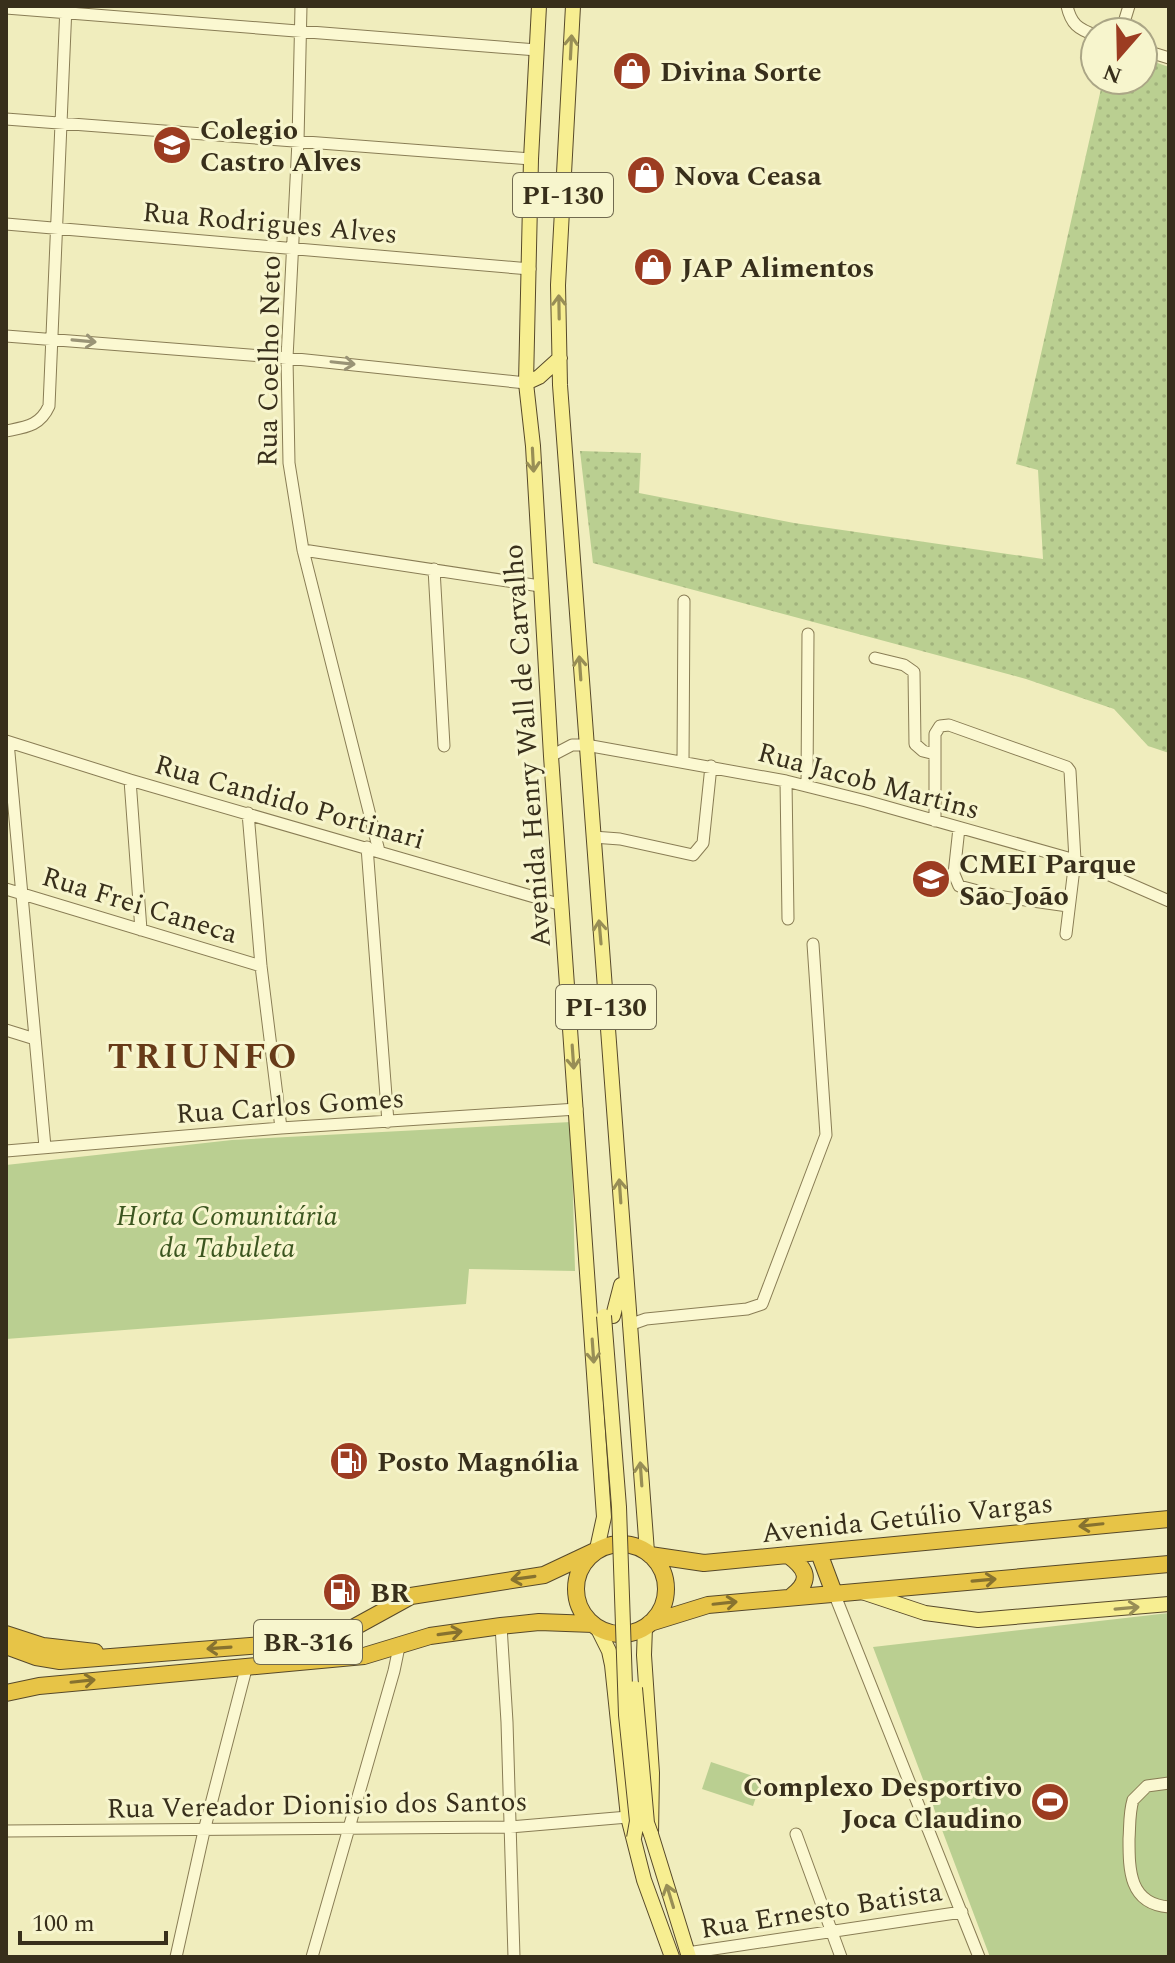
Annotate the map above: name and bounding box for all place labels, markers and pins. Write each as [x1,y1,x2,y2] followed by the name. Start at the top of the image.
[611,50,653,92] shop icon: Divina Sorte
[660,51,822,94] place label: Divina Sorte
[200,109,362,184] place label: Colegio Castro Alves
[151,124,193,166] school or university icon: Colegio Castro Alves
[625,154,667,196] shop icon: Nova Ceasa
[674,155,822,198] place label: Nova Ceasa
[632,246,674,288] shop icon: JAP Alimentos
[681,247,874,290] place label: JAP Alimentos
[959,843,1136,918] place label: CMEI Parque São João
[910,858,952,900] school or university icon: CMEI Parque São João
[328,1440,370,1482] fuel station icon: Posto Magnólia
[377,1441,579,1484] place label: Posto Magnólia
[321,1571,363,1613] fuel station icon: BR
[370,1572,411,1615] place label: BR
[743,1766,1022,1841] place label: Complexo Desportivo Joca Claudino
[1029,1781,1071,1823] sports icon: Complexo Desportivo Joca Claudino

